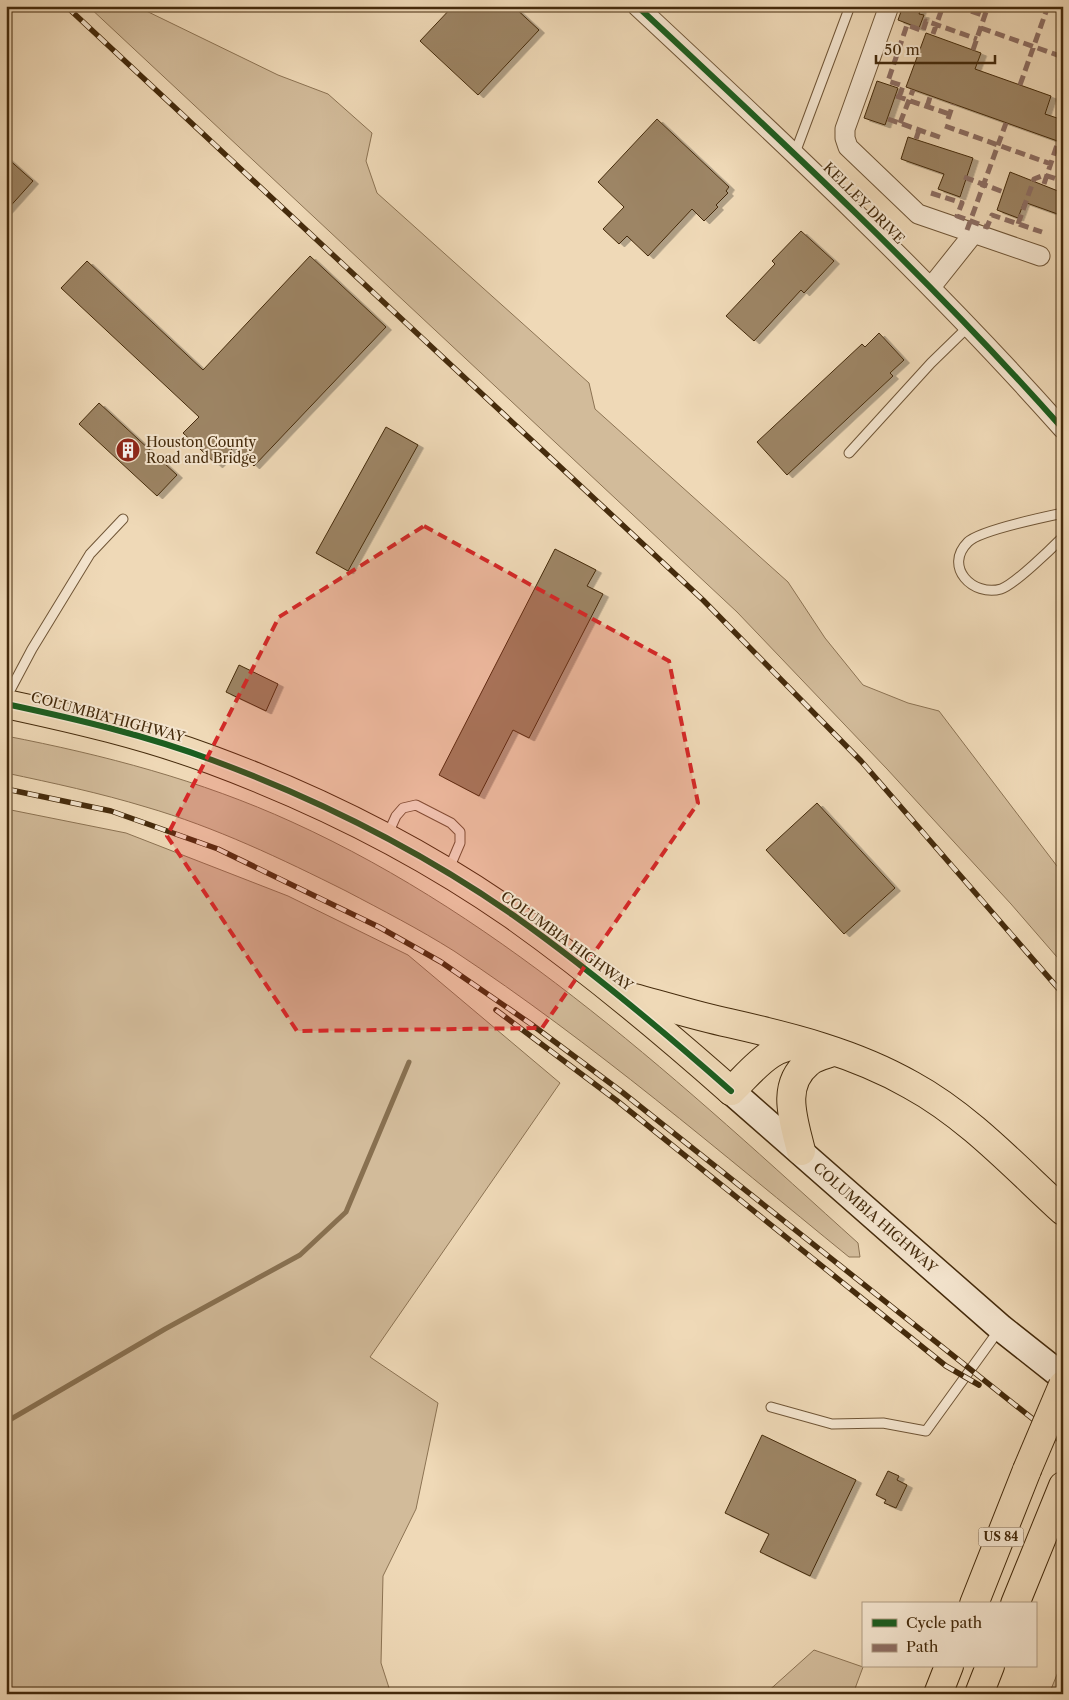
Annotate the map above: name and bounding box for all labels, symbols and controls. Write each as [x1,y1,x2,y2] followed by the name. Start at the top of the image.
[876,32,995,64] scale bar
[884,40,920,59] text: 50 m
[819,158,909,248] street label: KELLEY DRIVE
[146,433,257,467] place label: Houston County Road and Bridge
[115,437,141,463] building icon: Houston County Road and Bridge
[29,688,188,747] street label: COLUMBIA HIGHWAY
[498,887,637,996] street label: COLUMBIA HIGHWAY
[810,1159,942,1278] street label: COLUMBIA HIGHWAY
[978,1528,1024,1546] road number: US 84
[862,1602,1036,1668] legend
[906,1613,983,1632] text: Cycle path
[906,1637,939,1656] text: Path

